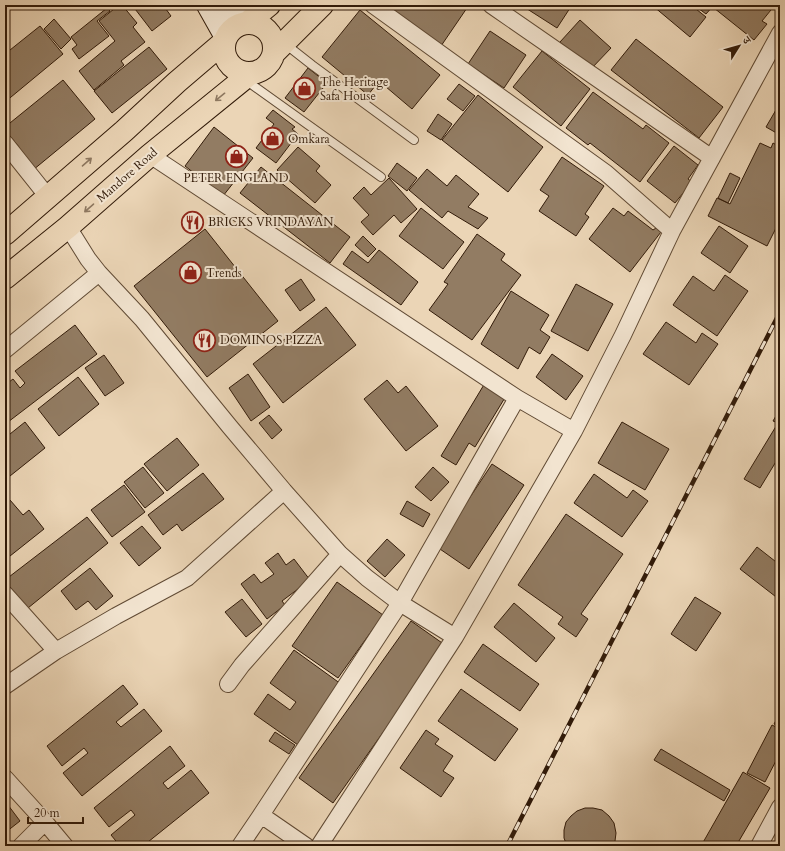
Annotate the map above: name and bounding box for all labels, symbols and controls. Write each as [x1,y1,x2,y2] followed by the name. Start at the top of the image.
[719,26,759,66] north arrow
[738,33,755,48] text: उ
[320,74,388,104] place label: The Heritage Safa House
[292,76,318,102] shop icon: The Heritage Safa House
[215,93,226,102] one-way arrow
[260,126,286,152] shop icon: Omkara
[288,131,331,147] place label: Omkara
[93,144,161,206] street label: Mandore Road
[223,144,249,170] shop icon: PETER ENGLAND
[82,158,93,167] one-way arrow
[183,170,289,186] place label: PETER ENGLAND
[83,204,94,213] one-way arrow
[180,209,206,235] restaurant icon: BRICKS VRINDAYAN
[208,214,334,230] place label: BRICKS VRINDAYAN
[178,260,204,286] shop icon: Trends
[206,265,242,281] place label: Trends
[192,327,218,353] restaurant icon: DOMINOS PIZZA
[220,332,323,348] place label: DOMINOS PIZZA
[28,799,83,825] scale bar
[34,805,61,821] text: 20 m

